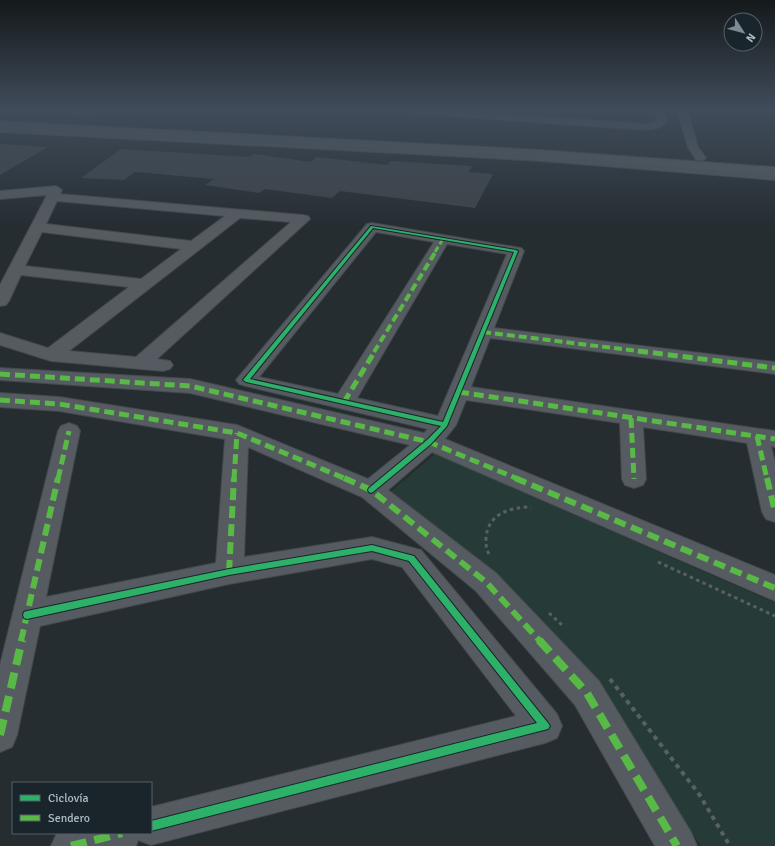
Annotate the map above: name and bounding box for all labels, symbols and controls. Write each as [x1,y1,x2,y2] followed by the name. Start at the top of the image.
[723,12,763,52] north arrow
[743,31,758,45] text: N
[12,782,152,834] legend
[48,791,89,806] text: Ciclovía
[48,811,90,826] text: Sendero

